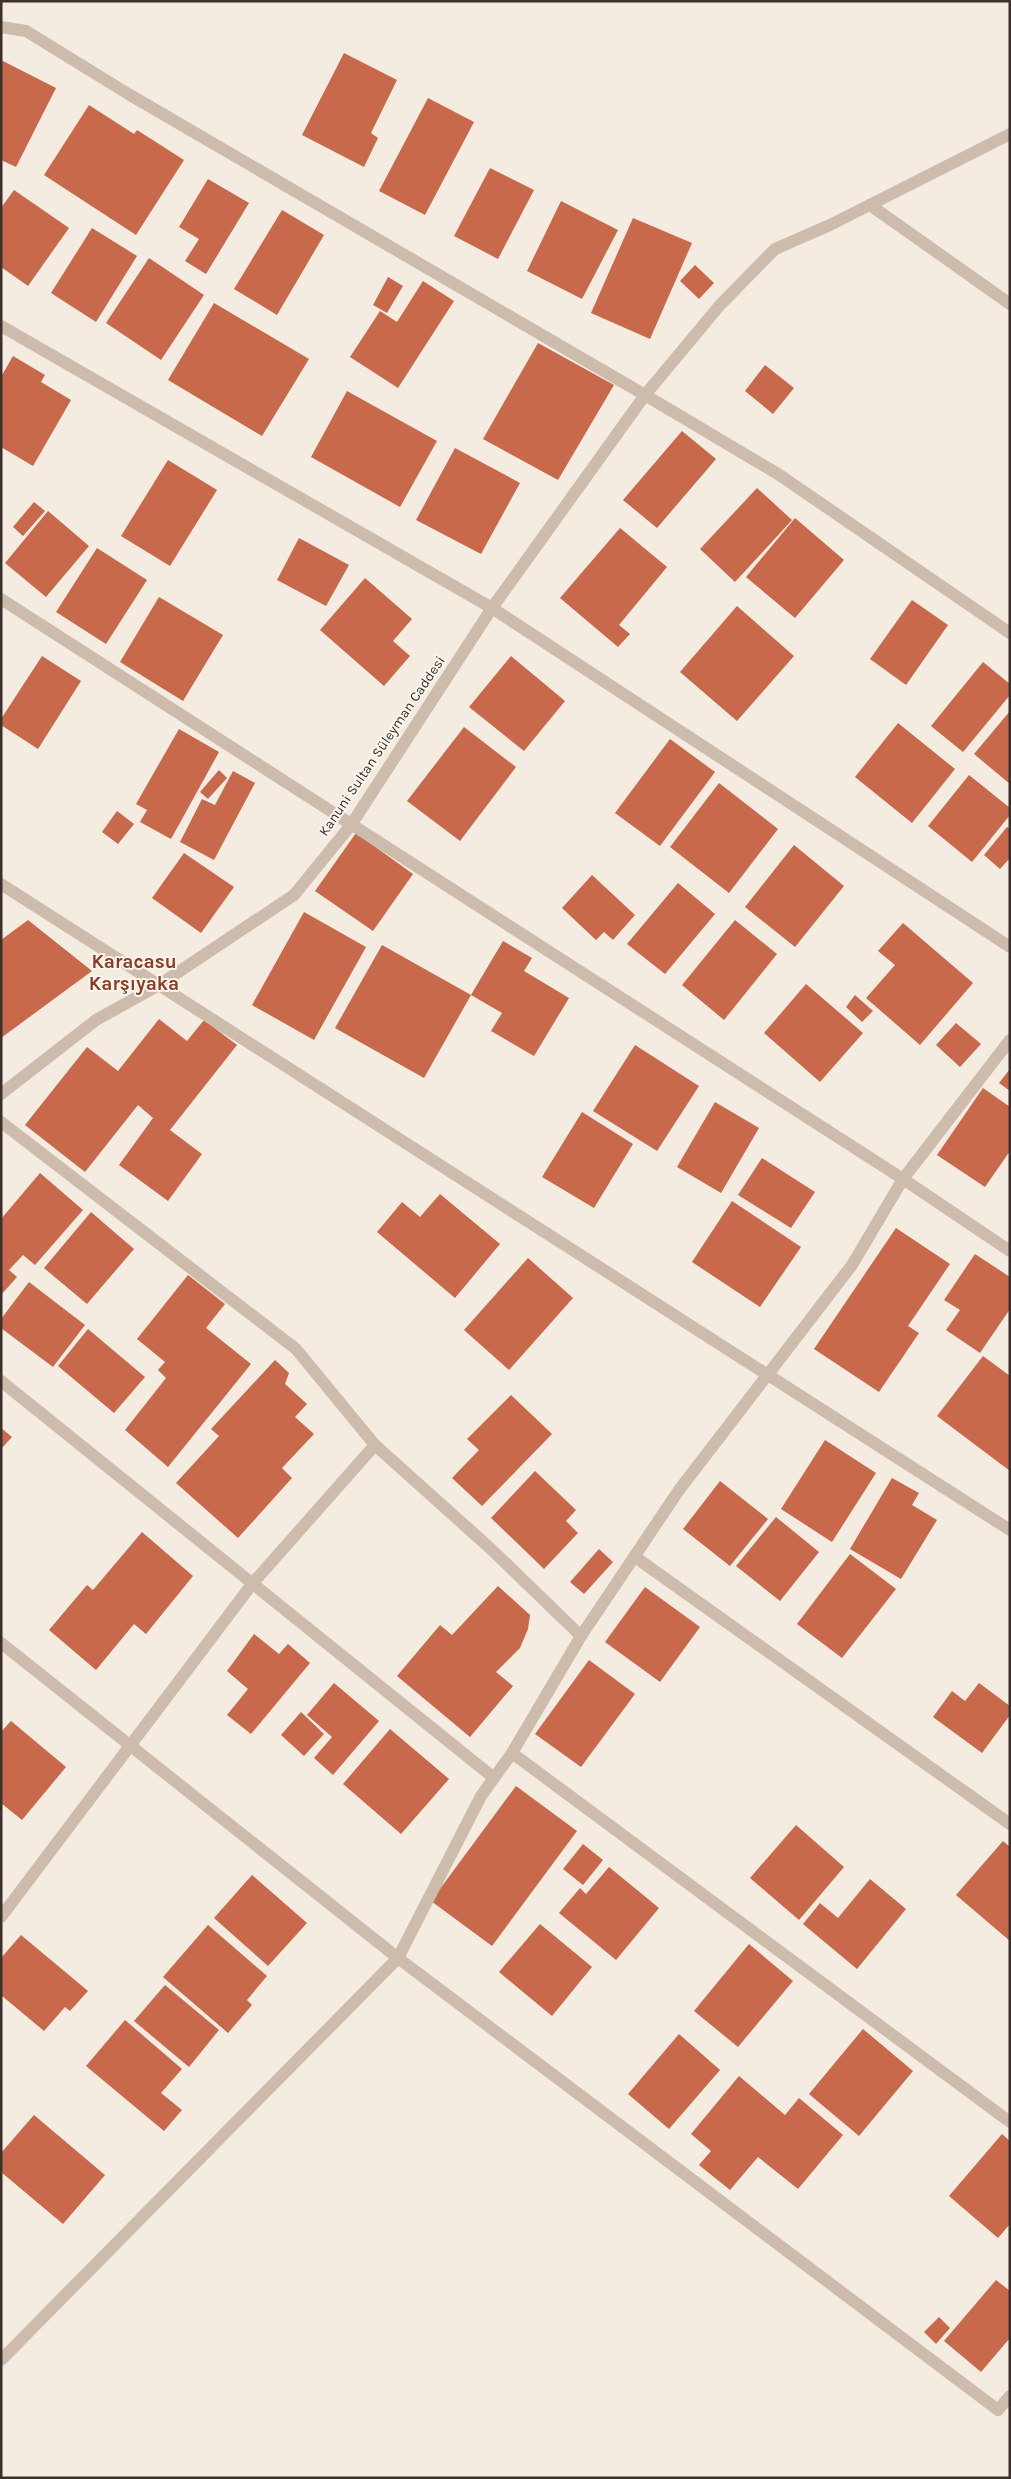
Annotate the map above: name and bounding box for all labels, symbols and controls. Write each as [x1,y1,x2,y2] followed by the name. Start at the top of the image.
[315,653,449,839] street label: Kanuni Sultan Süleyman Caddesi
[89,951,179,995] district label: Karacasu Karşıyaka

